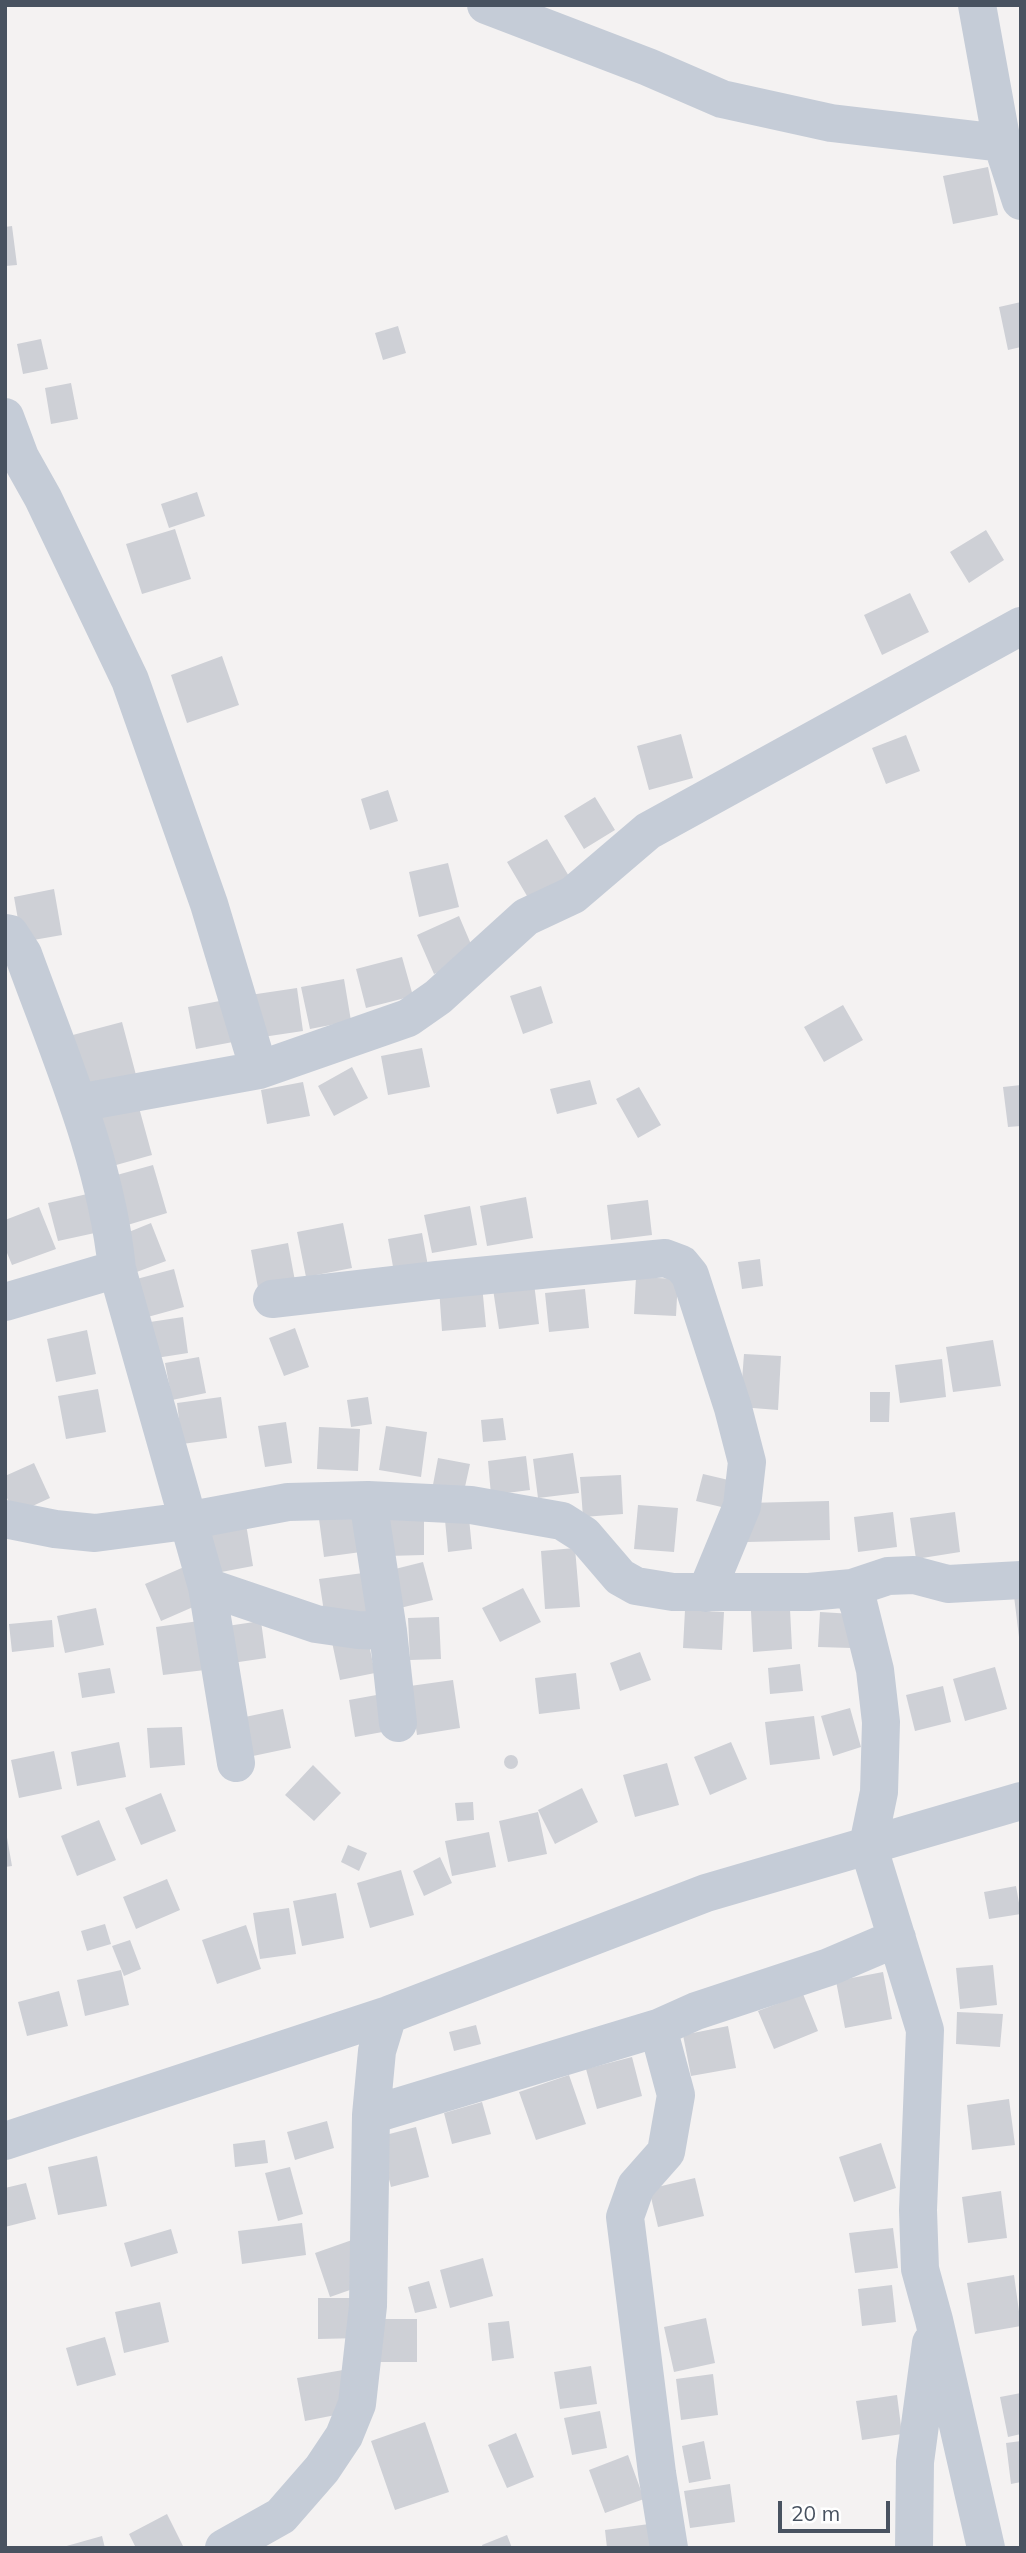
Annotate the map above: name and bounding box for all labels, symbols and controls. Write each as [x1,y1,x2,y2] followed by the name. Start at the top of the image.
[781,2486,893,2530] scale bar
[791,2500,840,2526] text: 20 m

